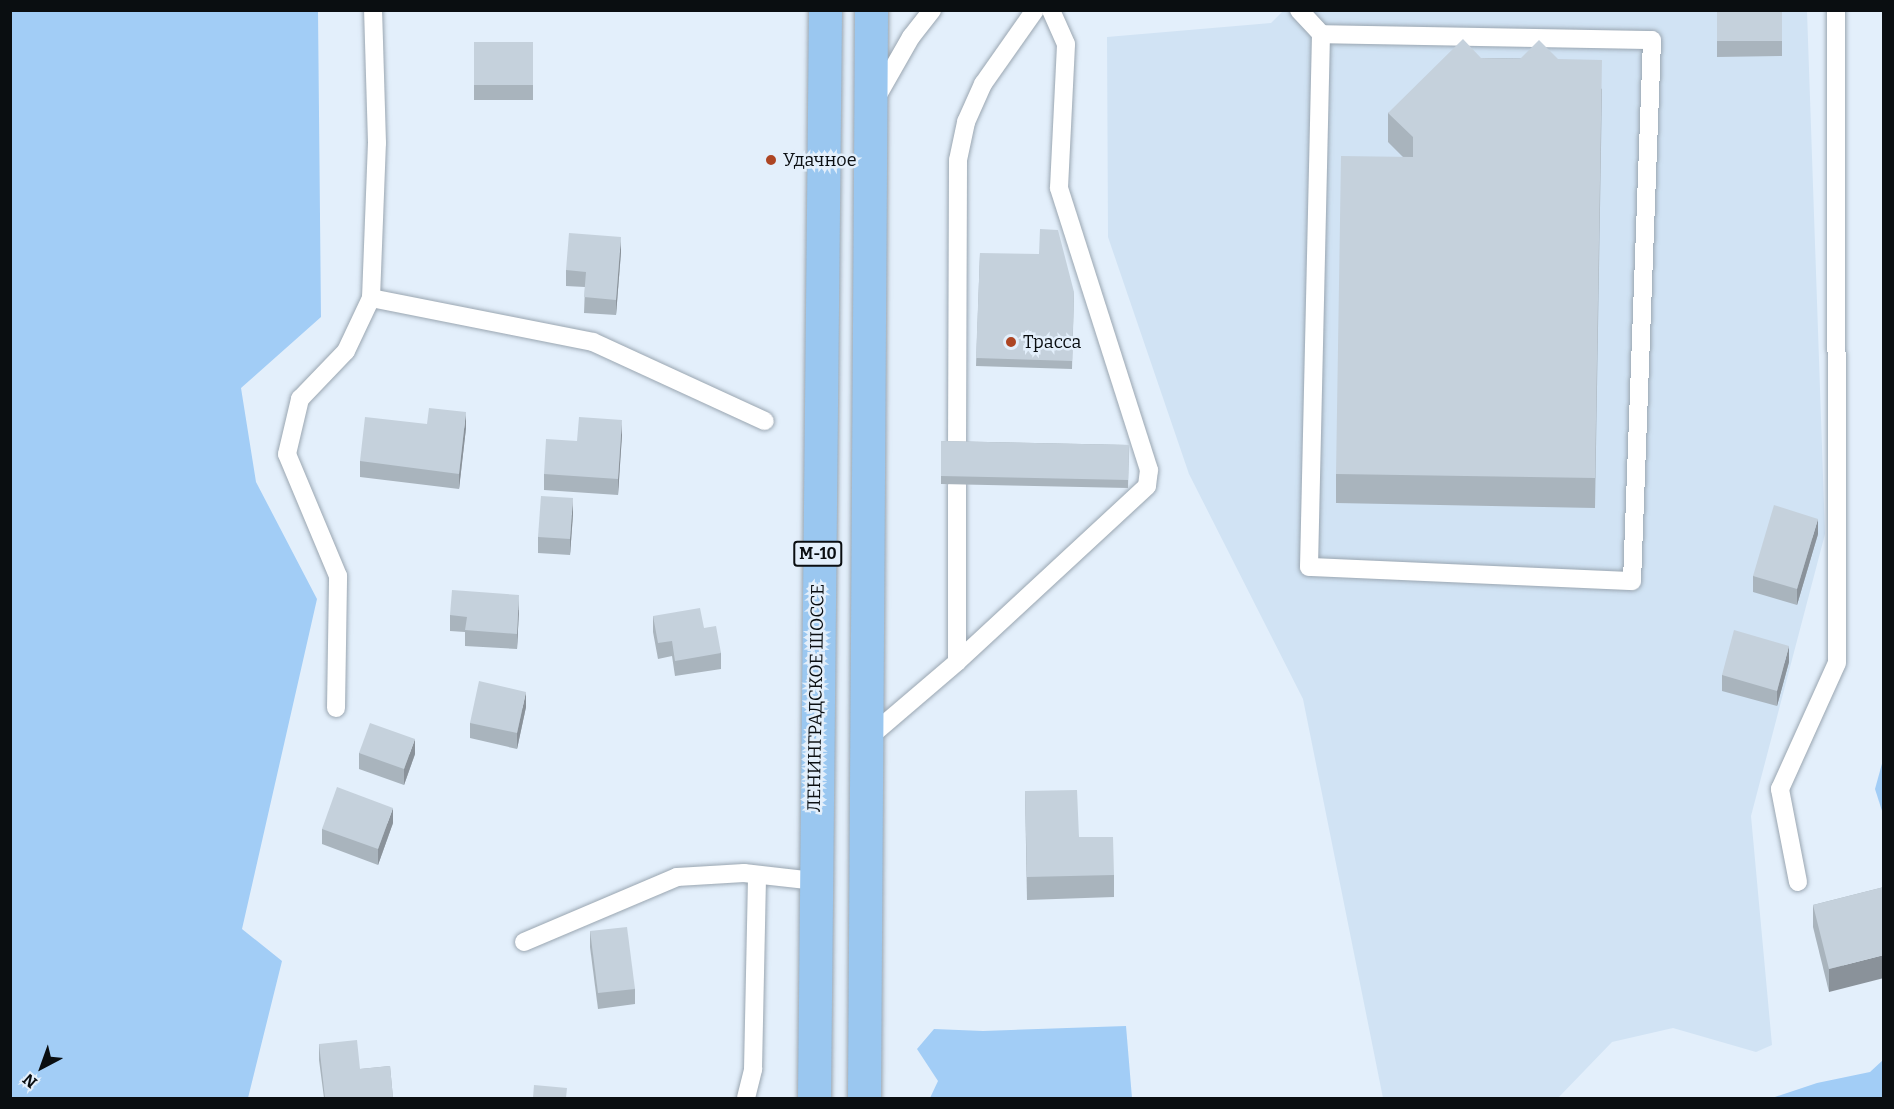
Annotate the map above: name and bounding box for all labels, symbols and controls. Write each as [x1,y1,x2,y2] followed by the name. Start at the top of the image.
[783,149,857,171] place label: Удачное
[764,153,778,167] marker: Удачное
[1023,331,1081,353] place label: Трасса
[1004,335,1018,349] marker: Трасса
[792,541,844,567] road number: М-10
[803,584,829,812] street label: ЛЕНИНГРАДСКОЕ ШОССЕ
[12,1037,72,1097] north arrow
[19,1070,41,1092] text: N

